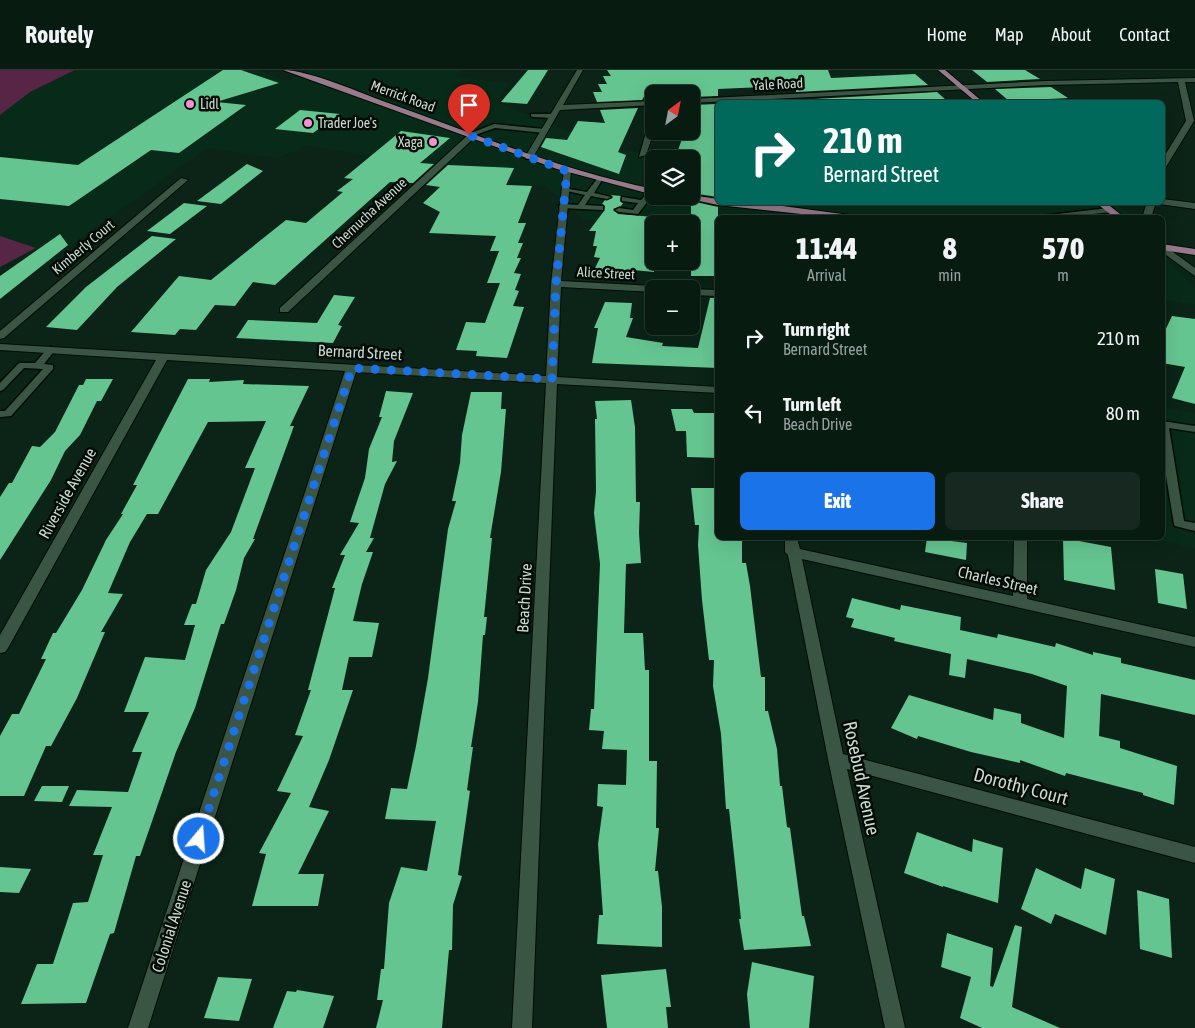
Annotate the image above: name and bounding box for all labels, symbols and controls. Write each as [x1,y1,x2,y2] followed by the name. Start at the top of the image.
[25,21,93,48] text: Routely
[927,24,967,45] text: Home
[995,24,1024,45] text: Map
[1052,24,1091,45] text: About
[1119,24,1170,45] text: Contact
[752,75,804,93] street label: Yale Road
[369,77,437,115] street label: Merrick Road
[448,84,490,135] pin
[645,85,700,140] north arrow
[645,85,700,335] map controls
[455,91,483,119] icon: arrive
[200,96,219,112] place label: Lidl
[184,98,196,110] marker: Lidl
[318,115,377,131] place label: Trader Joe's
[302,117,314,129] marker: Trader Joe's
[740,120,805,185] icon: right
[823,120,902,160] text: 210 m
[398,134,423,150] place label: Xaga
[427,136,439,148] marker: Xaga
[645,150,700,205] button: layers
[823,161,939,187] text: Bernard Street
[328,174,410,252] street label: Chernucha Avenue
[645,215,700,270] button: +
[49,216,117,278] street label: Kimberly Court
[796,231,857,265] text: 11:44
[943,231,957,265] text: 8
[1042,231,1084,265] text: 570
[577,263,635,283] street label: Alice Street
[807,266,846,284] text: Arrival
[938,266,961,284] text: min
[1057,266,1069,284] text: m
[645,280,700,335] button: −
[783,318,850,340] text: Turn right
[740,324,768,352] icon: right
[1097,327,1140,349] text: 210 m
[783,340,867,358] text: Bernard Street
[317,341,403,363] street label: Bernard Street
[783,393,841,415] text: Turn left
[740,399,768,427] icon: left
[1106,402,1140,424] text: 80 m
[783,415,852,433] text: Beach Drive
[35,445,99,541] street label: Riverside Avenue
[740,472,935,530] button: Exit
[945,472,1140,530] button: Share
[956,562,1040,598] street label: Charles Street
[513,563,535,633] street label: Beach Drive
[839,719,885,837] street label: Rosebud Avenue
[971,763,1071,809] street label: Dorothy Court
[172,812,224,864] position arrow
[148,878,194,974] street label: Colonial Avenue

